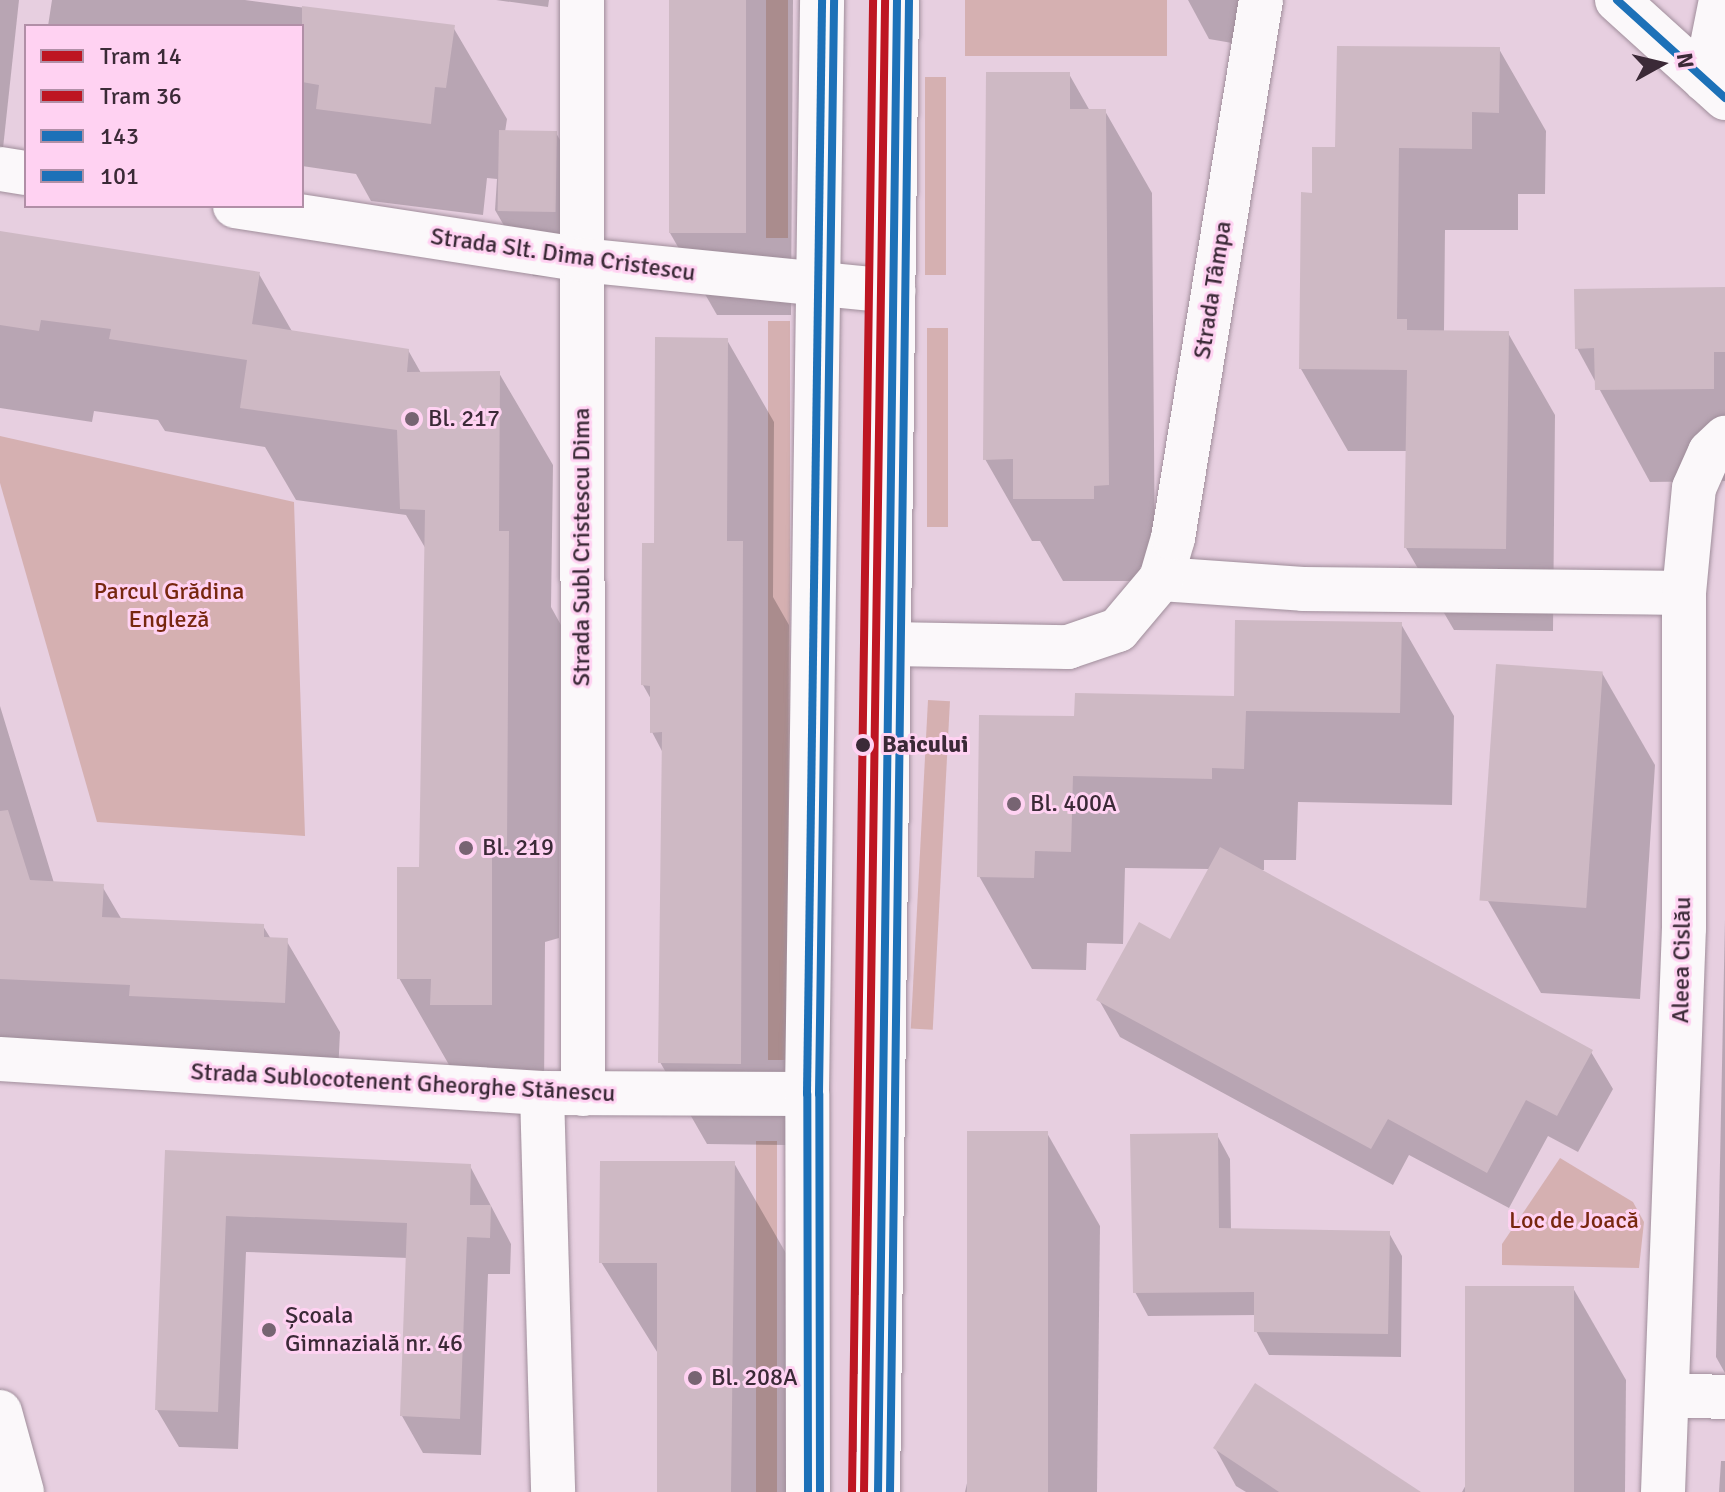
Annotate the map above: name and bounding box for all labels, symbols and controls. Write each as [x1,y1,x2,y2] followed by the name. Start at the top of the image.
[24,24,304,208] legend
[1621,24,1701,104] north arrow
[100,41,182,71] text: Tram 14
[1671,51,1700,70] text: N
[100,81,182,111] text: Tram 36
[100,121,139,151] text: 143
[100,161,139,191] text: 101
[1188,219,1238,361] street label: Strada Tâmpa
[429,222,697,288] street label: Strada Slt. Dima Cristescu
[428,405,500,433] place label: Bl. 217
[568,408,596,686] street label: Strada Subl Cristescu Dima
[403,410,421,428] marker: Bl. 217
[94,578,244,634] park label: Parcul Grădina Engleză
[882,731,968,759] place label: Baicului
[851,733,875,757] marker: Baicului
[1030,790,1117,818] place label: Bl. 400A
[1005,795,1023,813] marker: Bl. 400A
[482,834,554,862] place label: Bl. 219
[457,839,475,857] marker: Bl. 219
[1666,896,1698,1024] street label: Aleea Cislău
[190,1057,616,1109] street label: Strada Sublocotenent Gheorghe Stănescu
[1509,1207,1639,1235] park label: Loc de Joacă
[285,1302,463,1358] place label: Școala Gimnazială nr. 46
[260,1321,278,1339] marker: Școala Gimnazială nr. 46
[711,1364,798,1392] place label: Bl. 208A
[686,1369,704,1387] marker: Bl. 208A

